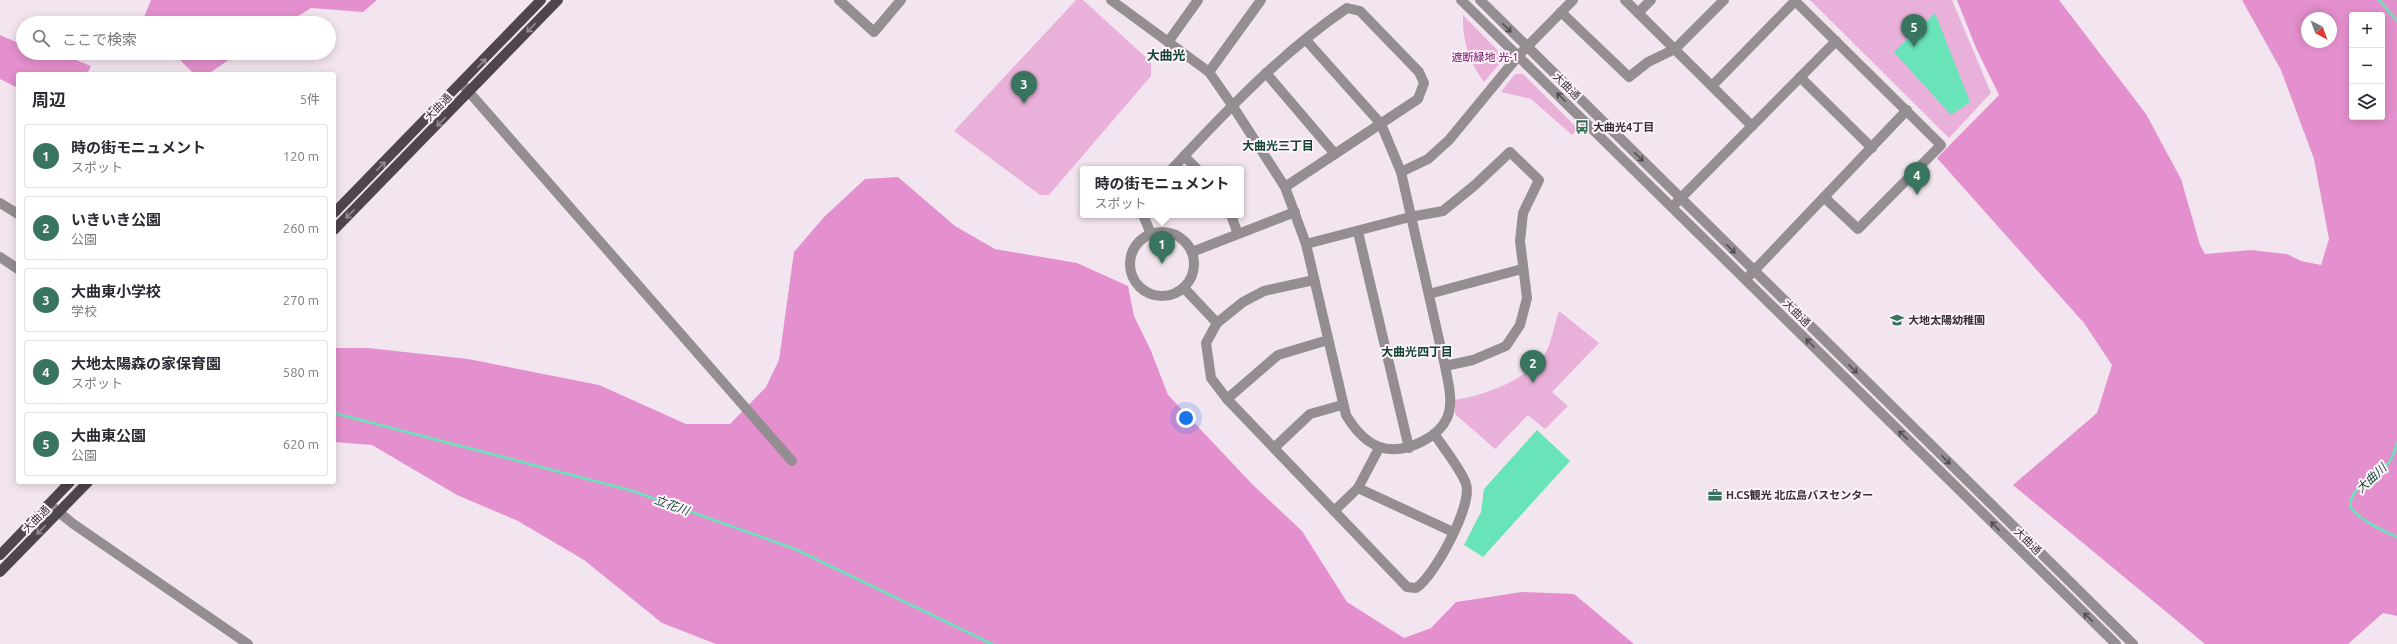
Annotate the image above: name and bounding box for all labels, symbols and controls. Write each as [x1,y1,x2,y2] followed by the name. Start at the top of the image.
[2301,12,2337,48] north arrow
[2349,12,2385,120] map controls
[2349,12,2385,48] button: +
[1901,14,1927,47] pin: 5
[16,16,336,60] search box
[527,23,536,33] one-way arrow
[1502,23,1512,33] one-way arrow
[30,27,52,49] icon: search
[62,31,137,48] text: ここで検索
[1146,48,1186,62] district label: 大曲光
[2349,48,2385,84] button: −
[1452,51,1518,63] park label: 遮断緑地 光-1
[477,58,487,68] one-way arrow
[1551,70,1583,102] street label: 大曲通
[1011,71,1037,104] pin: 3
[2349,84,2385,120] button: layers
[32,90,66,109] text: 周辺
[422,91,454,123] street label: 大曲通
[300,92,320,106] text: 5件
[1556,92,1566,102] one-way arrow
[436,117,446,127] one-way arrow
[1574,119,1590,135] bus stop icon: 大曲光4丁目
[1593,121,1654,133] place label: 大曲光4丁目
[71,139,206,156] text: 時の街モニュメント
[1242,139,1314,152] district label: 大曲光三丁目
[42,149,50,163] text: 1
[283,149,319,163] text: 120 m
[1634,152,1644,162] one-way arrow
[71,160,123,174] text: スポット
[376,161,386,171] one-way arrow
[1904,162,1930,195] pin: 4
[1080,166,1244,218] popup
[1094,175,1230,192] text: 時の街モニュメント
[1094,196,1147,210] text: スポット
[345,209,355,219] one-way arrow
[71,211,161,228] text: いきいき公園
[42,221,50,235] text: 2
[283,221,319,235] text: 260 m
[1149,231,1175,264] pin: 1
[71,232,97,246] text: 公園
[1726,244,1736,253] one-way arrow
[71,283,161,300] text: 大曲東小学校
[42,293,50,307] text: 3
[283,293,319,307] text: 270 m
[1781,297,1813,329] street label: 大曲通
[71,304,97,318] text: 学校
[1889,312,1905,328] school or university icon: 大地太陽幼稚園
[1908,314,1985,326] place label: 大地太陽幼稚園
[1805,338,1815,348] one-way arrow
[1381,345,1453,358] district label: 大曲光四丁目
[1520,350,1546,383] pin: 2
[71,355,221,372] text: 大地太陽森の家保育園
[1848,364,1858,374] one-way arrow
[42,365,50,379] text: 4
[283,365,319,379] text: 580 m
[71,376,123,390] text: スポット
[1176,408,1196,428] your location
[71,427,146,444] text: 大曲東公園
[1898,430,1908,440] one-way arrow
[42,437,50,451] text: 5
[283,437,319,451] text: 620 m
[71,448,97,462] text: 公園
[1941,455,1951,465] one-way arrow
[2353,460,2390,495] water label: 大曲川
[1707,487,1723,503] office icon: H.CS観光 北広島バスセンター
[1726,489,1873,501] place label: H.CS観光 北広島バスセンター
[653,493,693,518] water label: 立花川
[20,503,52,535] street label: 大曲通
[1990,521,2000,531] one-way arrow
[36,525,46,535] one-way arrow
[2012,525,2044,557] street label: 大曲通
[2083,612,2093,622] one-way arrow

